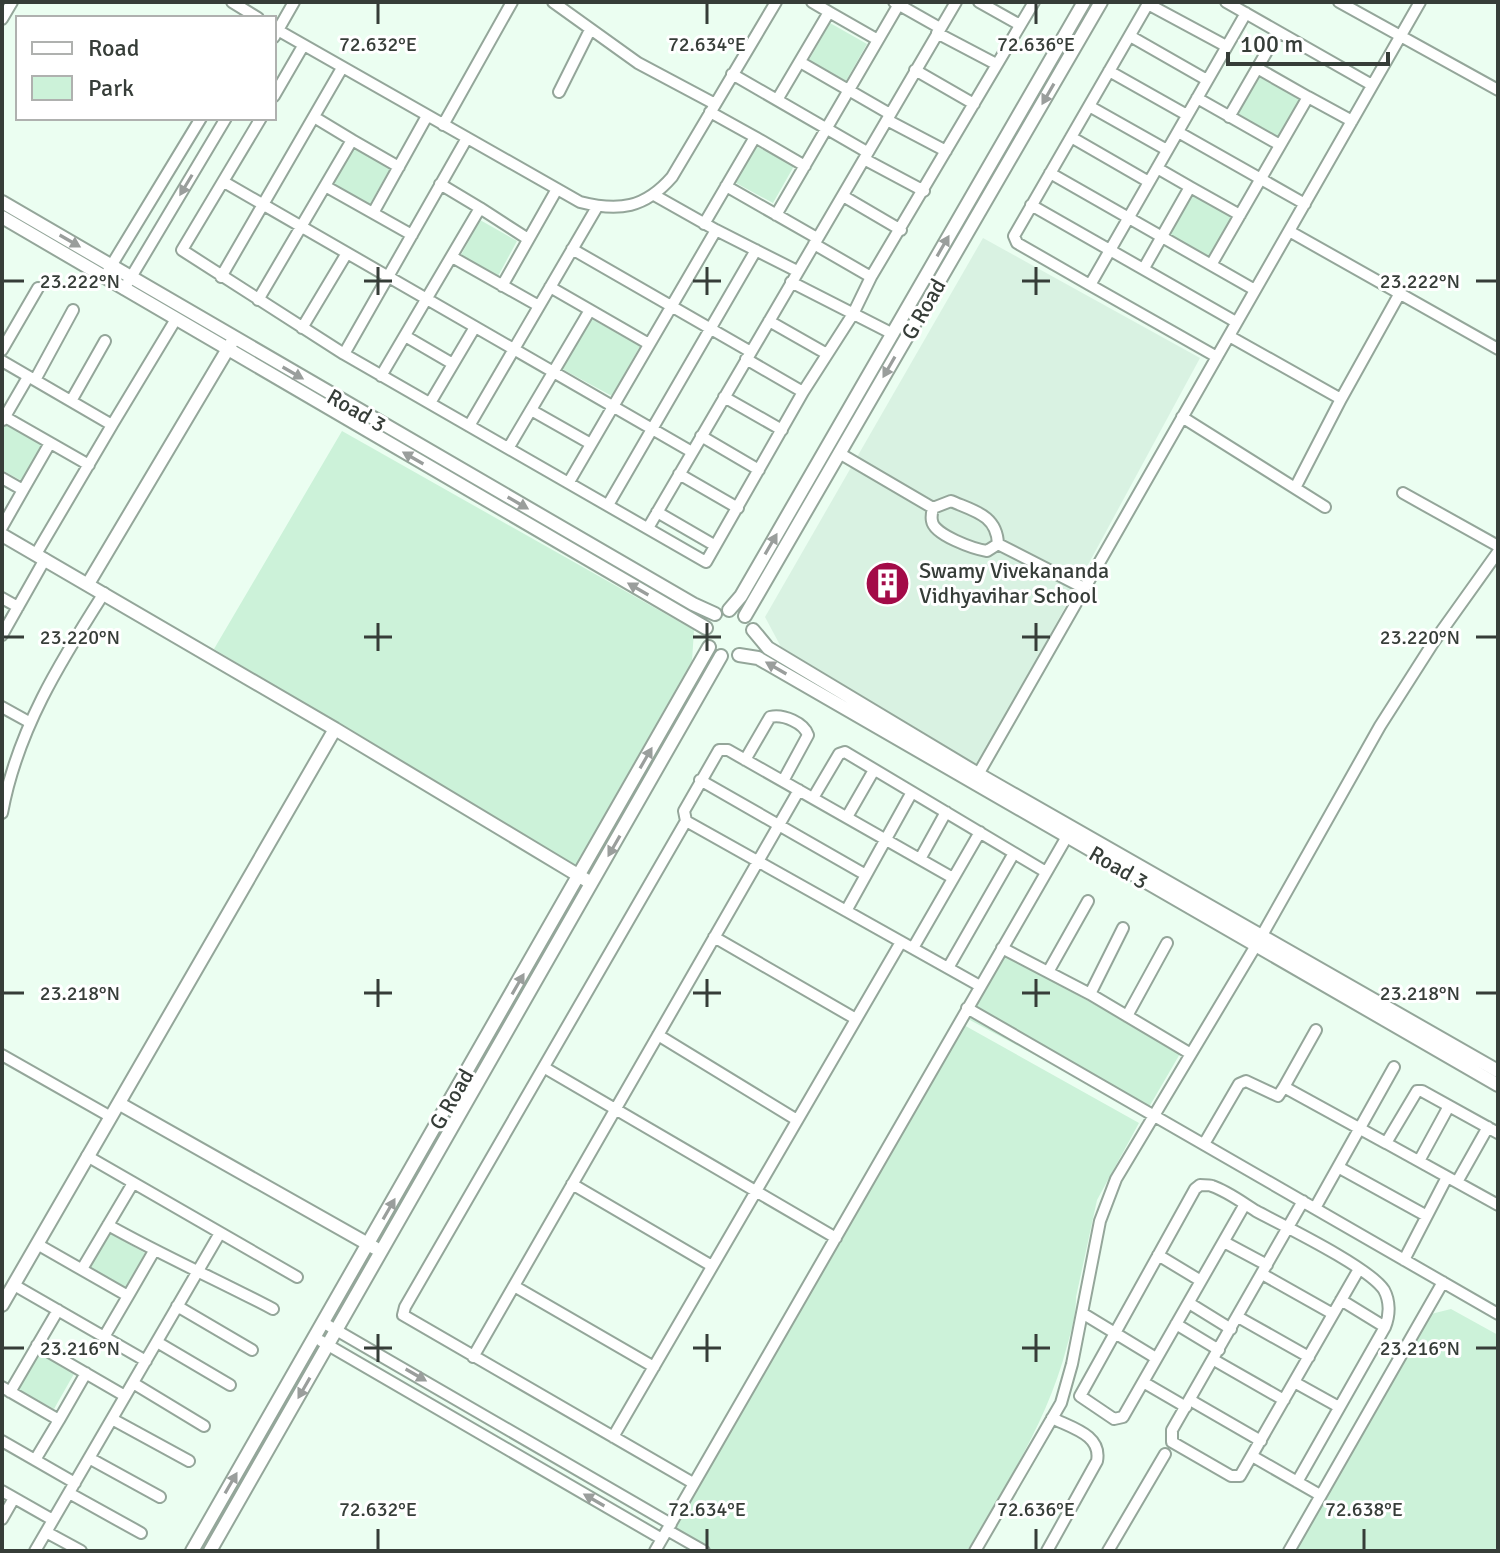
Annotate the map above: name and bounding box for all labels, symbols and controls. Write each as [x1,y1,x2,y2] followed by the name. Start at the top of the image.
[16,16,276,120] legend
[1228,16,1388,66] scale bar
[1240,29,1303,59] text: 100 m
[339,32,417,57] text: 72.632°E
[668,32,746,57] text: 72.634°E
[997,32,1075,57] text: 72.636°E
[88,33,139,63] text: Road
[88,73,134,103] text: Park
[1041,83,1055,105] one-way arrow
[179,174,193,196] one-way arrow
[58,234,81,248] one-way arrow
[936,235,950,258] one-way arrow
[40,269,120,294] text: 23.222°N
[1380,269,1460,294] text: 23.222°N
[895,274,952,345] street label: G Road
[882,356,896,378] one-way arrow
[282,366,304,380] one-way arrow
[322,383,391,438] street label: Road 3
[402,451,425,465] one-way arrow
[507,496,530,510] one-way arrow
[764,533,778,555] one-way arrow
[919,557,1109,609] place label: Swamy Vivekananda Vidhyavihar School
[864,559,912,607] building icon: Swamy Vivekananda Vidhyavihar School
[627,582,649,596] one-way arrow
[40,625,120,650] text: 23.220°N
[1380,625,1460,650] text: 23.220°N
[765,661,787,675] one-way arrow
[639,747,653,769] one-way arrow
[607,835,621,857] one-way arrow
[1084,840,1153,895] street label: Road 3
[511,972,524,995] one-way arrow
[40,981,120,1006] text: 23.218°N
[1380,981,1460,1006] text: 23.218°N
[423,1064,480,1135] street label: G Road
[382,1198,396,1220] one-way arrow
[40,1336,120,1361] text: 23.216°N
[1380,1336,1460,1361] text: 23.216°N
[405,1368,427,1382] one-way arrow
[297,1377,311,1399] one-way arrow
[224,1472,238,1495] one-way arrow
[583,1493,606,1507] one-way arrow
[339,1497,417,1522] text: 72.632°E
[668,1497,746,1522] text: 72.634°E
[997,1497,1075,1522] text: 72.636°E
[1325,1497,1403,1522] text: 72.638°E

